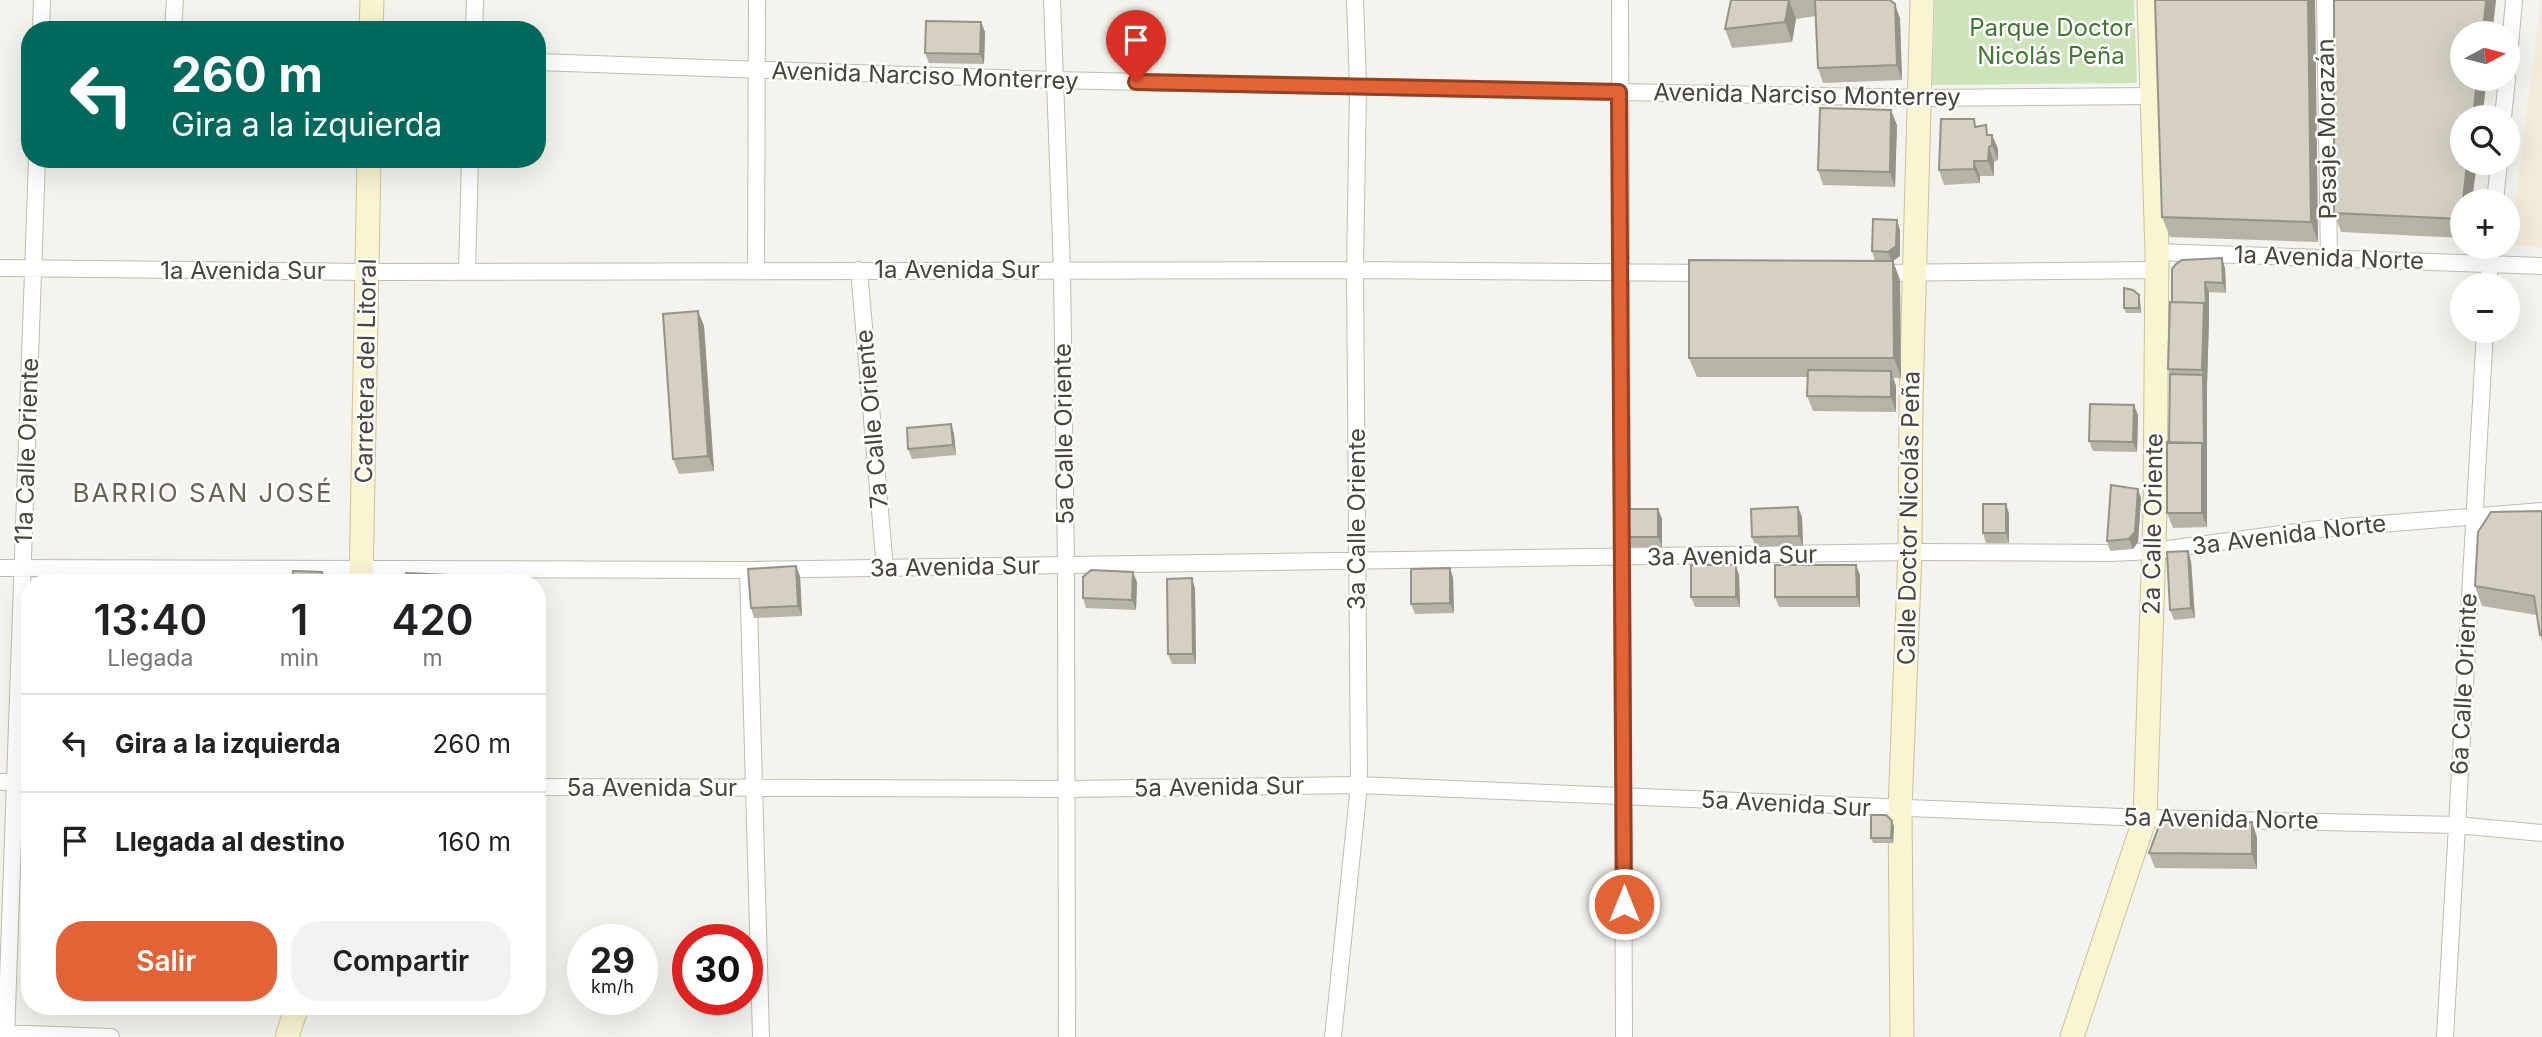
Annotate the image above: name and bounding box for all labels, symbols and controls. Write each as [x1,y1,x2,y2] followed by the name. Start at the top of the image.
[1106,10,1166,82] pin
[1969,13,2133,70] park label: Parque Doctor Nicolás Peña
[1117,21,1155,59] icon: arrive
[2450,21,2520,91] north arrow
[2450,21,2520,343] map controls
[2310,38,2343,220] street label: Pasaje Morazán
[171,45,323,104] text: 260 m
[56,49,147,140] icon: left
[771,56,1079,95] street label: Avenida Narciso Monterrey
[1653,77,1961,112] street label: Avenida Narciso Monterrey
[171,105,442,144] text: Gira a la izquierda
[2450,105,2520,175] button: search
[2450,189,2520,259] button: +
[2233,240,2425,275] street label: 1a Avenida Norte
[874,255,1040,284] street label: 1a Avenida Sur
[160,256,326,285] street label: 1a Avenida Sur
[349,258,382,484] street label: Carretera del Litoral
[2450,273,2520,343] button: −
[849,328,894,510] street label: 7a Calle Oriente
[1047,343,1080,525] street label: 5a Calle Oriente
[9,357,44,545] street label: 11a Calle Oriente
[1891,371,1926,665] street label: Calle Doctor Nicolás Peña
[1342,428,1371,610] street label: 3a Calle Oriente
[2136,433,2169,615] street label: 2a Calle Oriente
[72,477,334,508] district label: BARRIO SAN JOSÉ
[2190,508,2388,561] street label: 3a Avenida Norte
[1646,540,1817,571] street label: 3a Avenida Sur
[869,551,1040,582] street label: 3a Avenida Sur
[2444,592,2483,776] street label: 6a Calle Oriente
[94,594,207,645] text: 13:40
[290,594,308,645] text: 1
[392,594,473,645] text: 420
[107,644,193,672] text: Llegada
[280,644,319,672] text: min
[422,644,443,672] text: m
[56,724,94,762] icon: left
[115,728,341,759] text: Gira a la izquierda
[433,728,511,759] text: 260 m
[1134,771,1304,802] street label: 5a Avenida Sur
[567,773,737,802] street label: 5a Avenida Sur
[1700,785,1872,822] street label: 5a Avenida Sur
[2123,802,2319,835] street label: 5a Avenida Norte
[56,822,94,860] icon: arrive
[115,826,345,857] text: Llegada al destino
[438,826,511,857] text: 160 m
[1587,867,1661,941] position arrow
[56,921,277,1001] button: Salir
[291,921,511,1001] button: Compartir
[672,924,763,1015] speed limit sign: 30
[590,939,635,981] text: 29
[591,976,634,997] text: km/h

